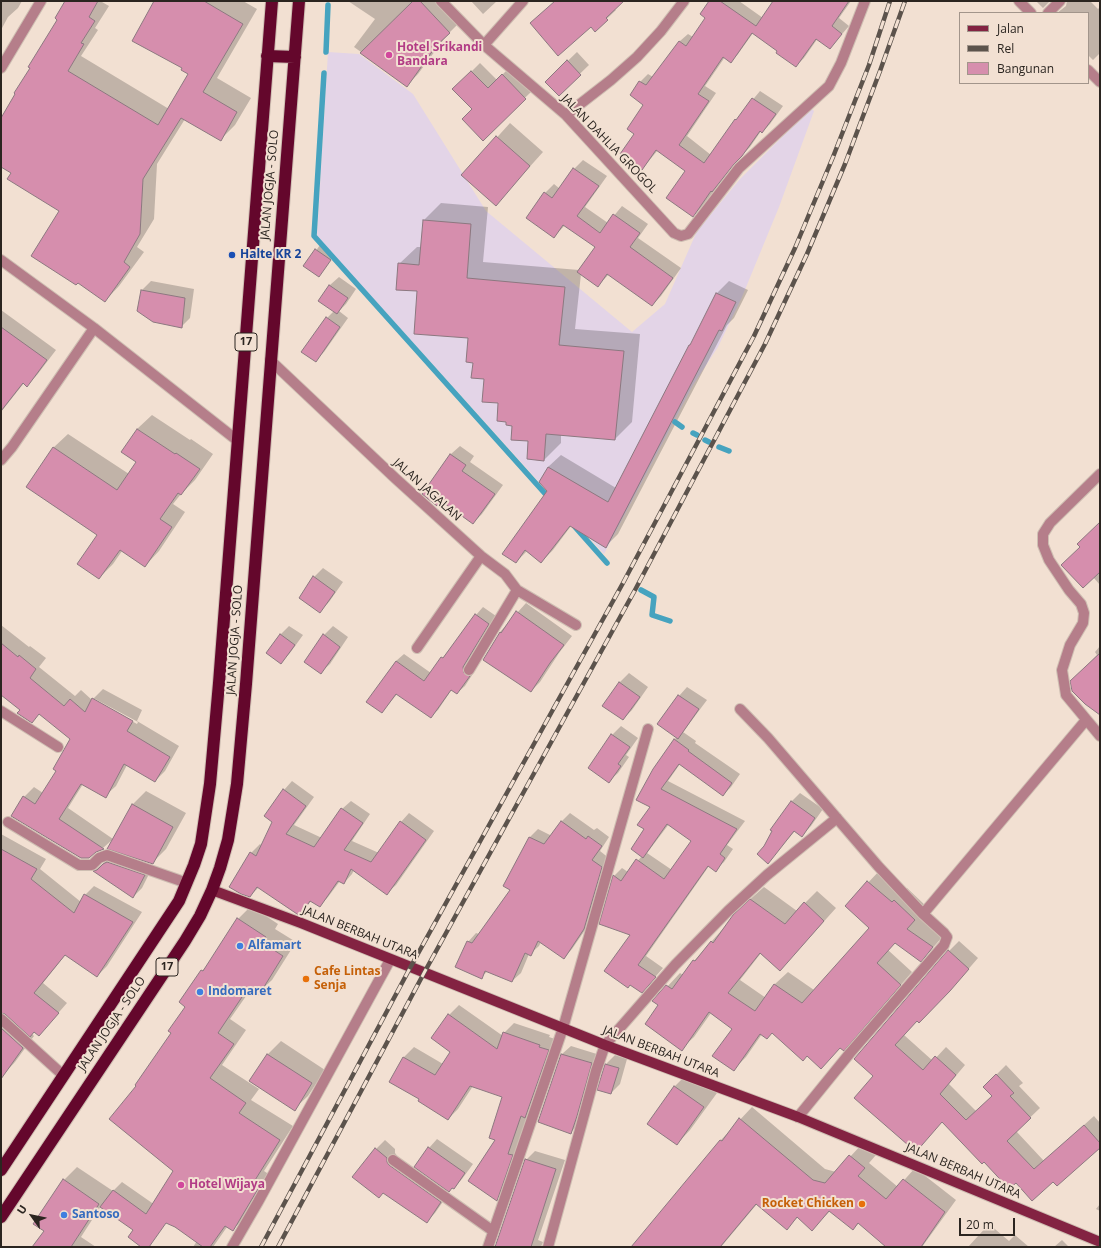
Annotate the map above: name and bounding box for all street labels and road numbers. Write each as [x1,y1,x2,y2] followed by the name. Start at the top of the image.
[558,91,660,197] street label: JALAN DAHLIA GROGOL
[258,129,282,241] street label: JALAN JOGJA - SOLO
[235,333,257,351] road number: 17
[390,456,464,524] street label: JALAN JAGALAN
[224,584,246,696] street label: JALAN JOGJA - SOLO
[300,903,420,963] street label: JALAN BERBAH UTARA
[156,958,178,976] road number: 17
[75,974,149,1074] street label: JALAN JOGJA - SOLO
[601,1023,721,1081] street label: JALAN BERBAH UTARA
[903,1140,1023,1202] street label: JALAN BERBAH UTARA

